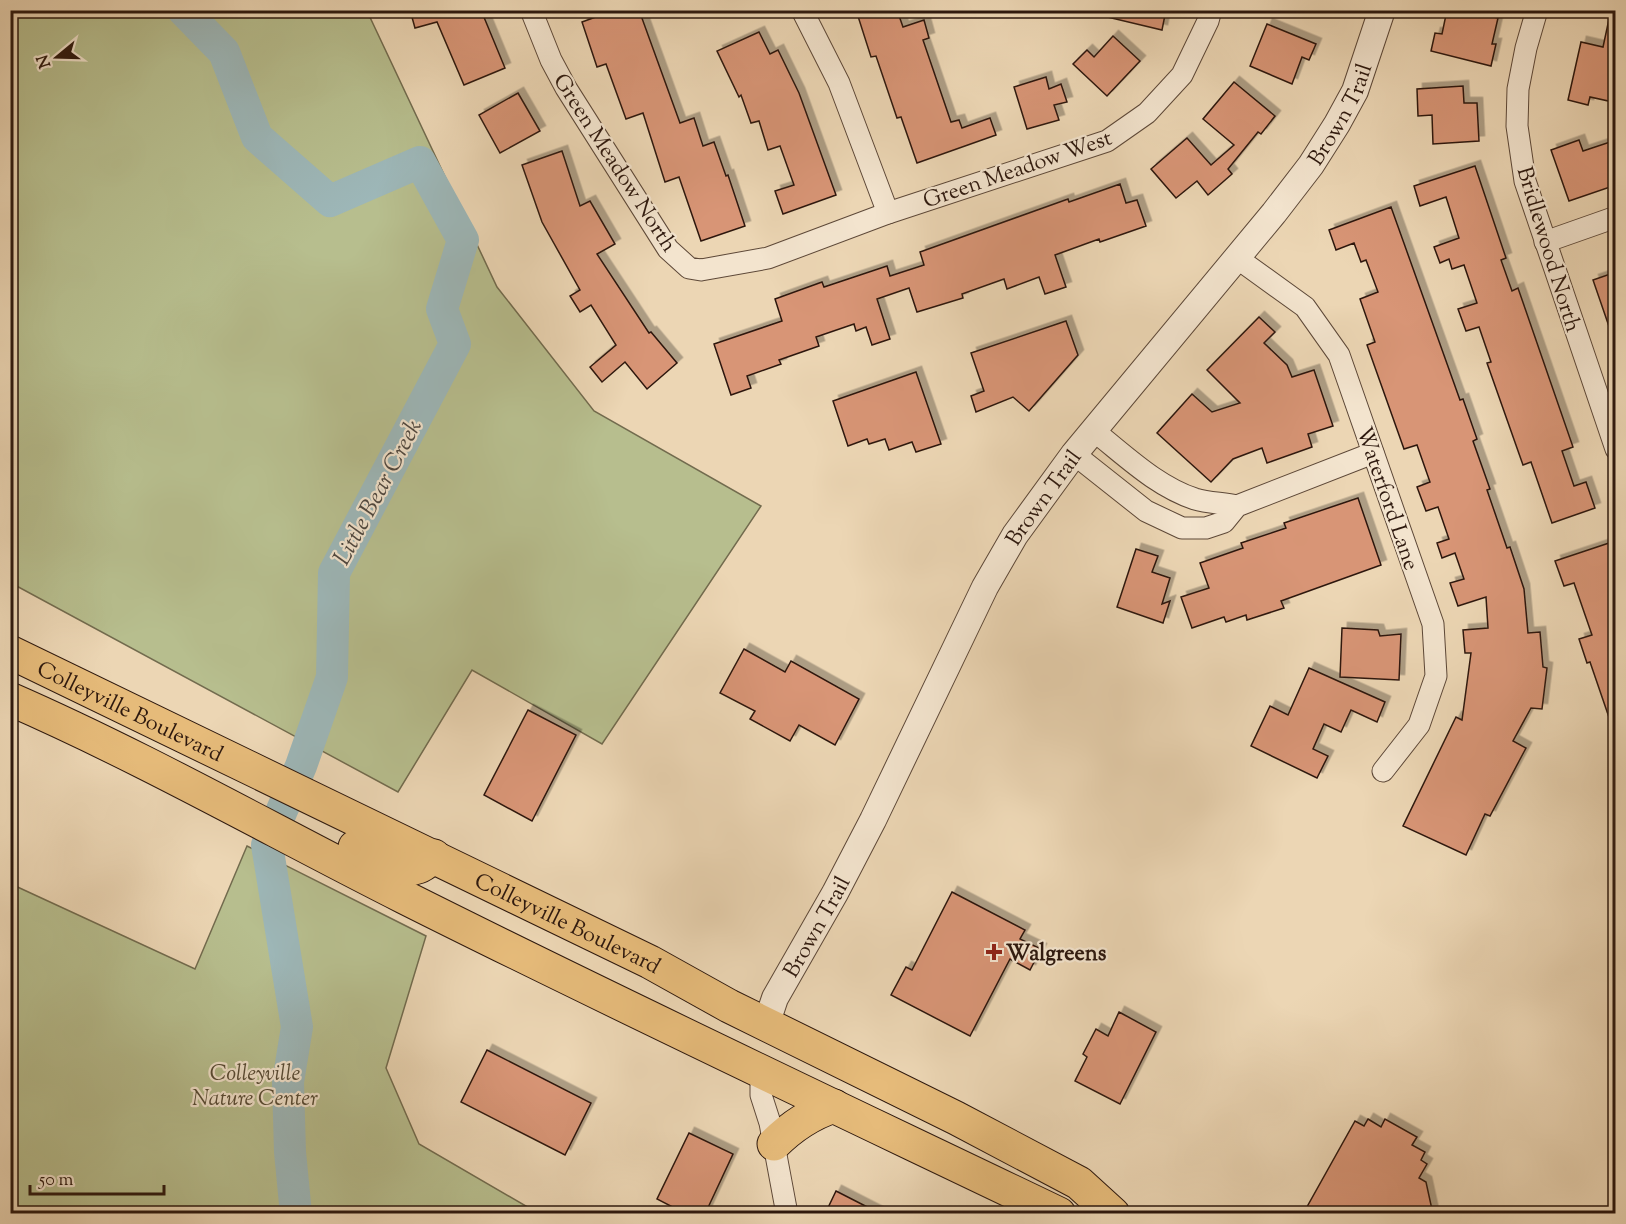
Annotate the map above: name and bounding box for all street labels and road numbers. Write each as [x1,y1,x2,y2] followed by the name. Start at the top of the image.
[1301,60,1382,173] street label: Brown Trail
[544,68,683,259] street label: Green Meadow North
[919,123,1117,218] street label: Green Meadow West
[1507,163,1588,337] street label: Bridlewood North
[1347,423,1426,575] street label: Waterford Lane
[999,444,1091,553] street label: Brown Trail
[31,654,228,772] street label: Colleyville Boulevard
[468,866,666,984] street label: Colleyville Boulevard
[777,871,860,984] street label: Brown Trail

